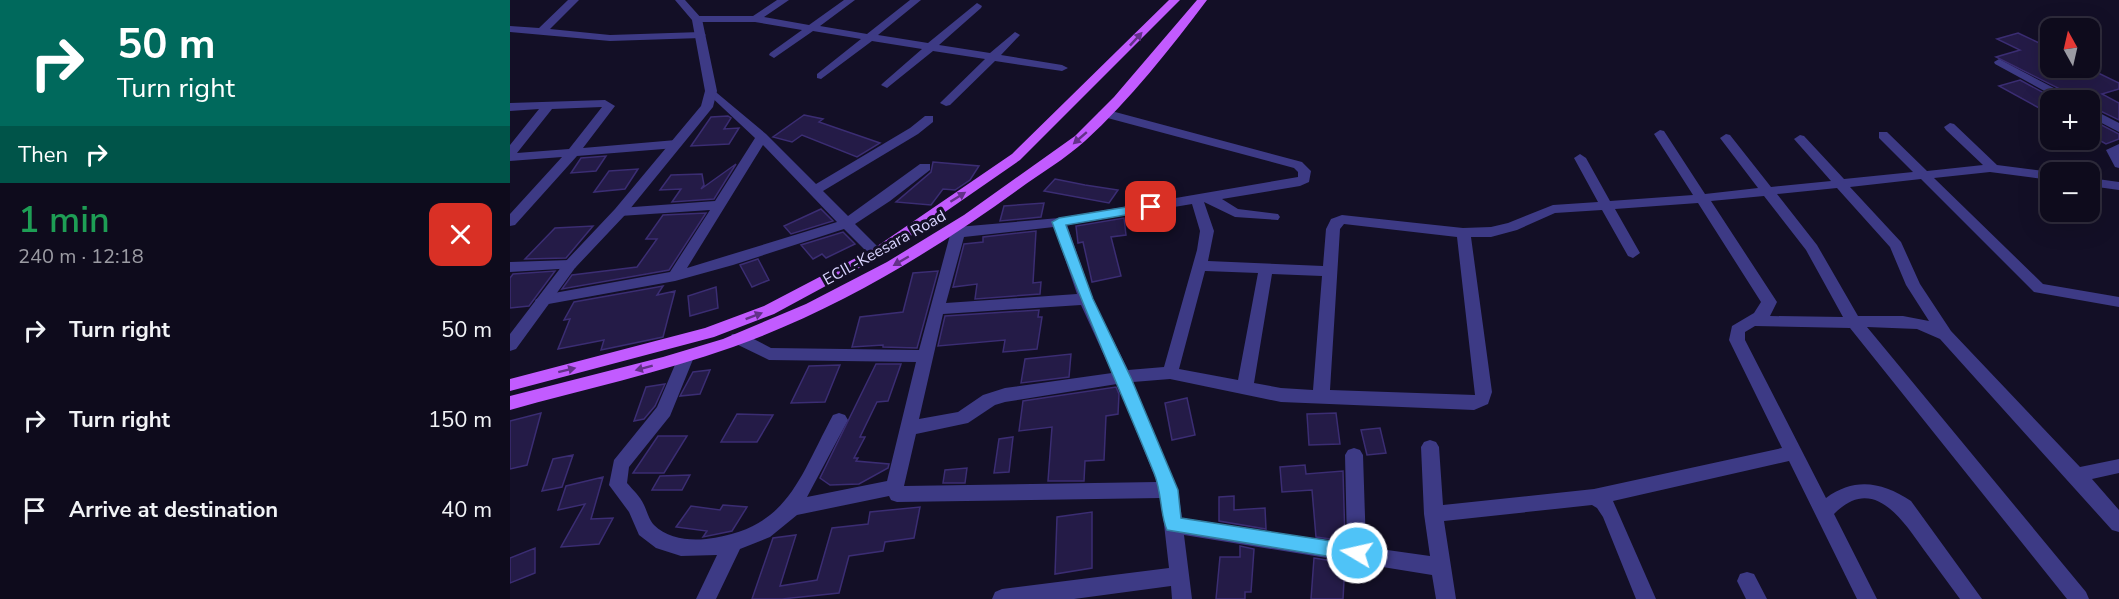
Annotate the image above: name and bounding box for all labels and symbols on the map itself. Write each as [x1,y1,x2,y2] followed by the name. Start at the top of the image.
[2040,18,2100,78] north arrow
[1129,32,1142,47] one-way arrow
[1073,131,1088,144] one-way arrow
[1125,181,1176,232] pin
[950,192,966,203] one-way arrow
[819,205,950,291] street label: ECIL-Keesara Road
[892,256,909,266] one-way arrow
[745,311,763,320] one-way arrow
[635,363,653,373] one-way arrow
[558,365,576,374] one-way arrow
[1325,521,1389,585] position arrow

